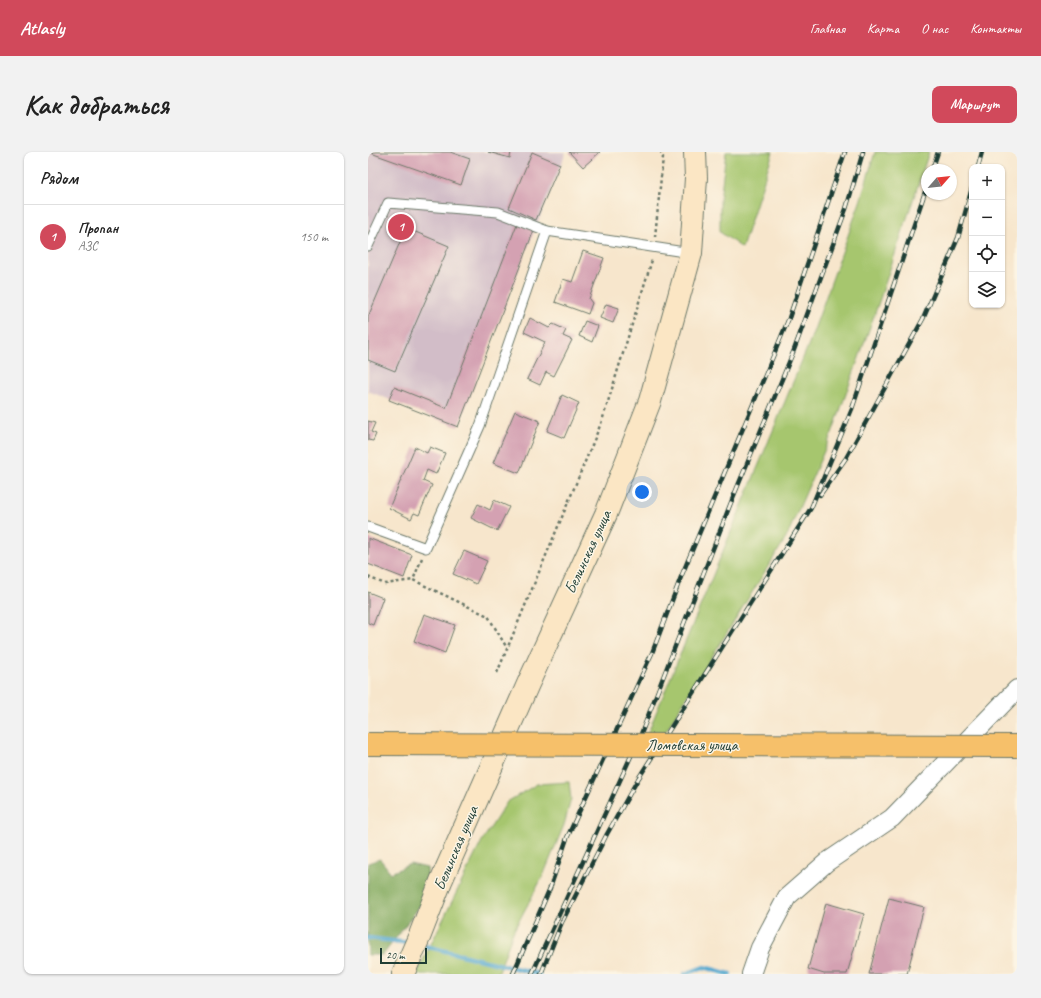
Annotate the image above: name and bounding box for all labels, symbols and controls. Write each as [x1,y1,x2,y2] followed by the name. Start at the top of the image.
[20,16,64,40] text: Atlasly
[810,20,845,37] text: Главная
[867,20,899,37] text: Карта
[921,20,948,37] text: О нас
[970,20,1021,37] text: Контакты
[932,86,1017,123] button: Маршрут
[24,87,169,122] text: Как добраться
[921,164,957,200] north arrow
[969,164,1005,308] map controls
[969,164,1005,200] button: +
[40,168,78,189] text: Рядом
[969,200,1005,236] button: −
[388,212,414,242] pin: 1
[78,219,118,238] text: Пропан
[50,229,56,245] text: 1
[300,229,328,245] text: 150 m
[969,236,1005,272] button: locate
[78,238,98,254] text: АЗС
[969,272,1005,308] button: layers
[632,482,652,502] your location
[560,506,616,597] street label: Белинская улица
[646,735,739,755] street label: Ломовская улица
[429,802,483,893] street label: Белинская улица
[380,946,427,965] scale bar
[386,948,405,962] text: 20 m

